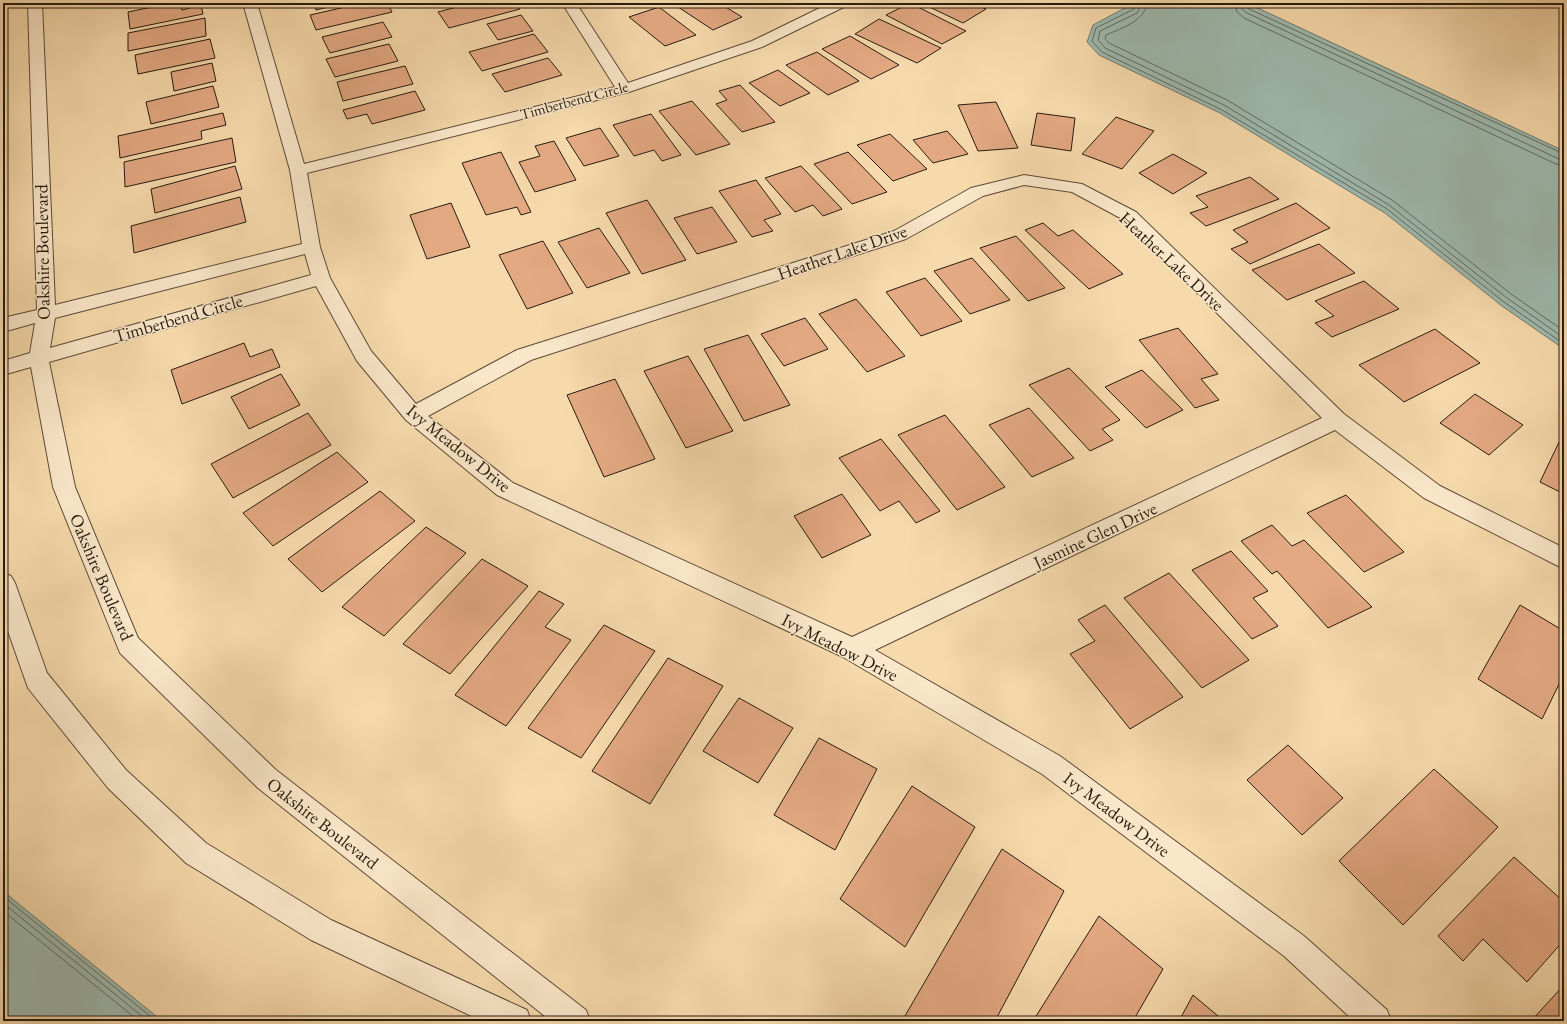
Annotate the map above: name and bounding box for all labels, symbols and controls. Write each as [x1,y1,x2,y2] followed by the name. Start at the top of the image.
[518,76,630,124] street label: Timberbend Circle
[29,183,55,320] street label: Oakshire Boulevard
[1115,206,1229,316] street label: Heather Lake Drive
[774,219,910,285] street label: Heather Lake Drive
[111,289,245,347] street label: Timberbend Circle
[402,399,516,497] street label: Ivy Meadow Drive
[1028,496,1160,575] street label: Jasmine Glen Drive
[65,510,139,645] street label: Oakshire Boulevard
[778,608,902,686] street label: Ivy Meadow Drive
[1059,766,1175,862] street label: Ivy Meadow Drive
[262,772,384,874] street label: Oakshire Boulevard

